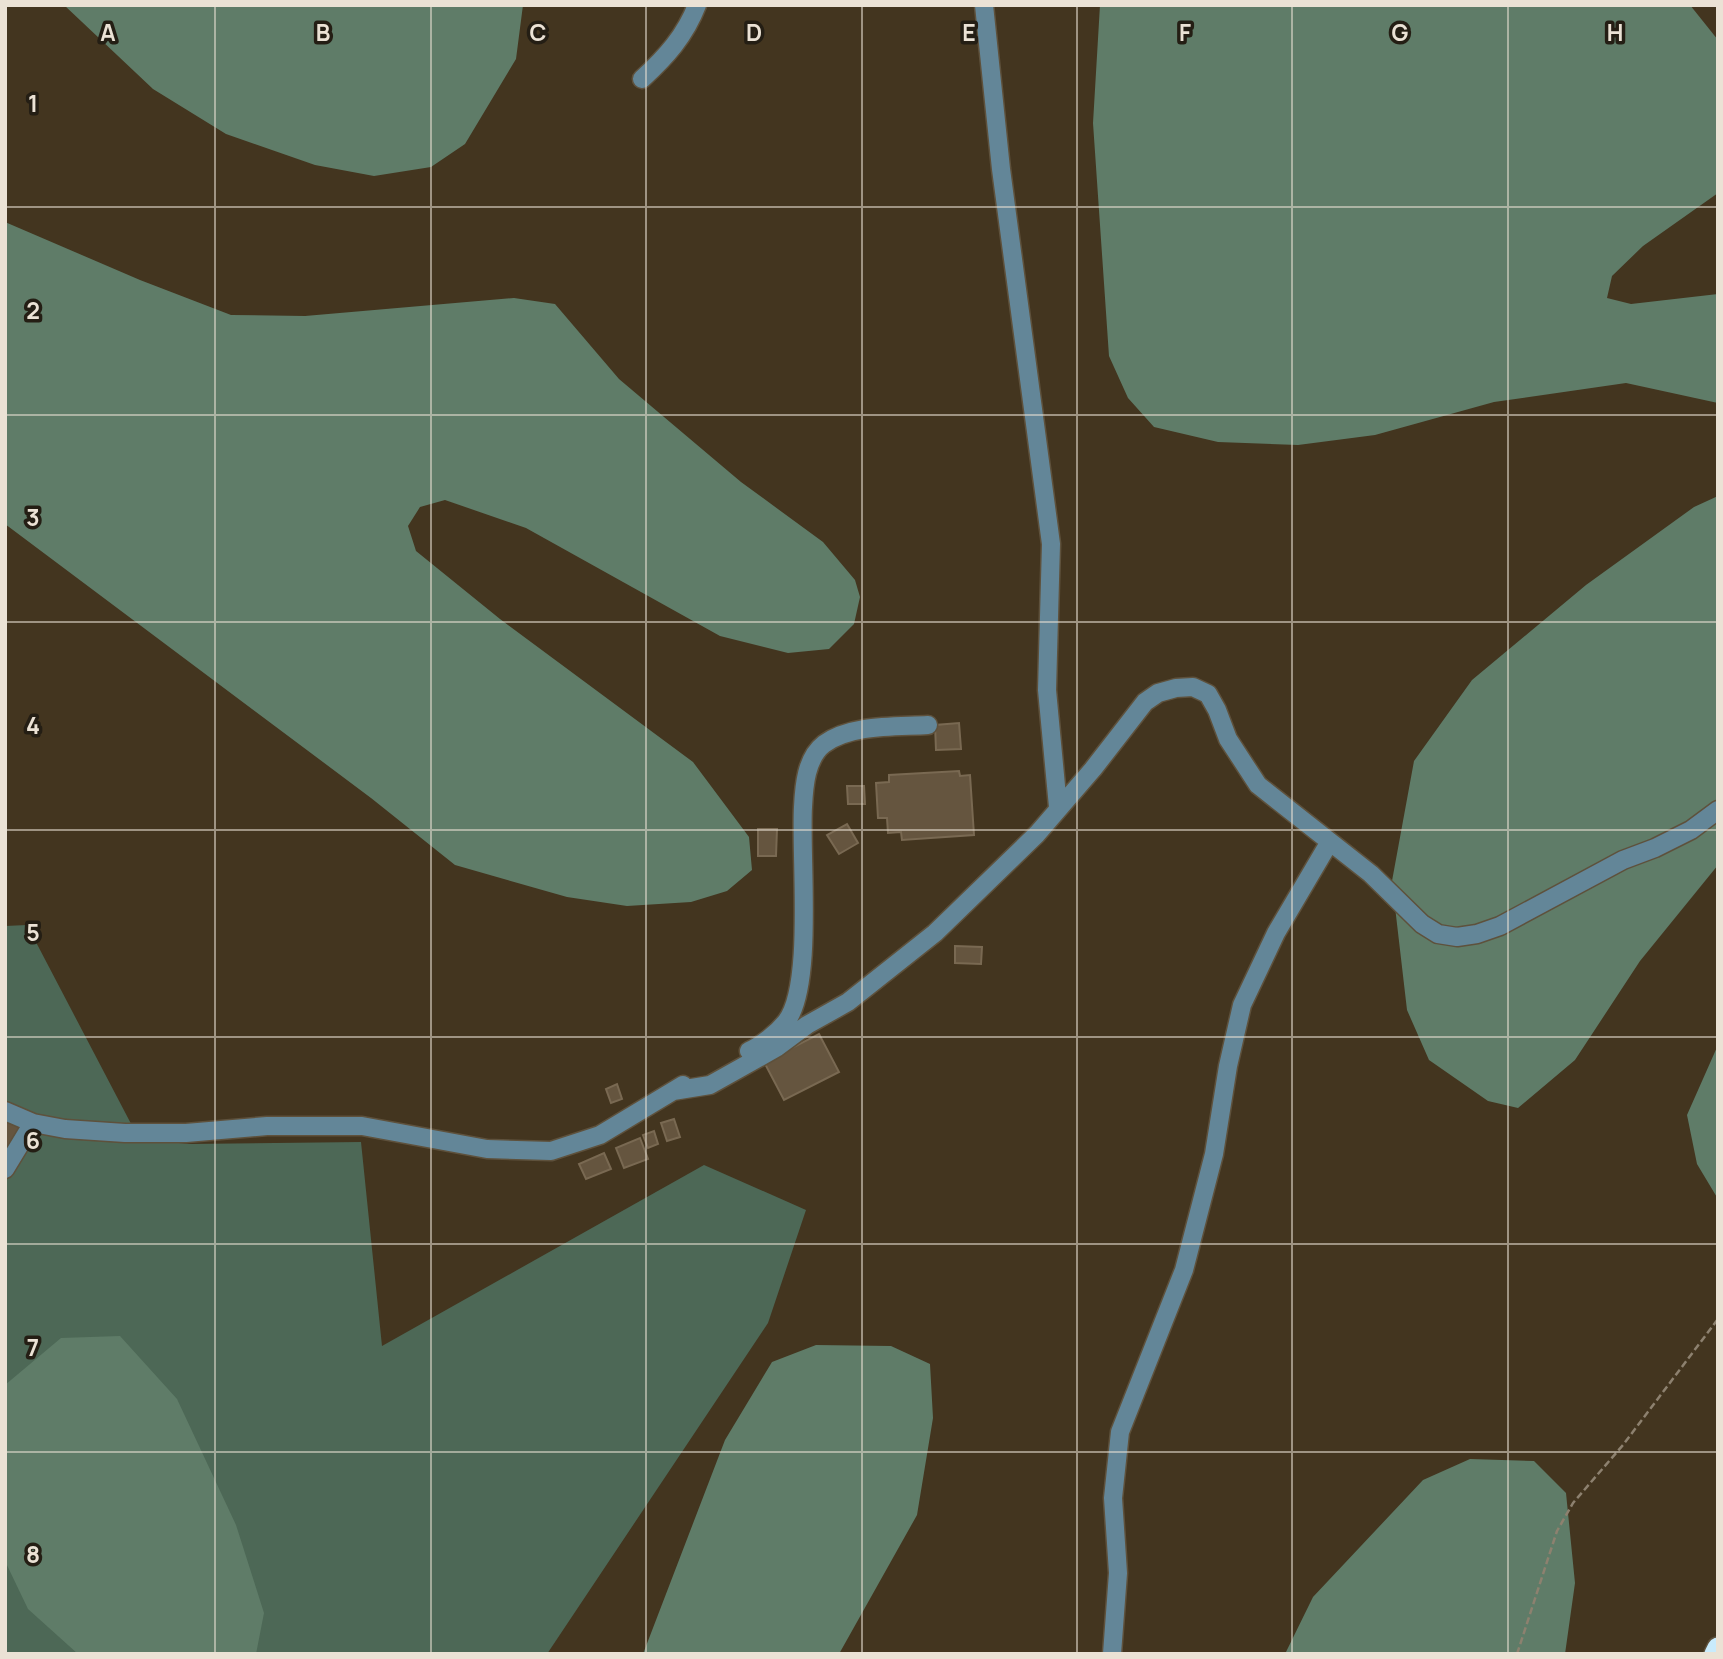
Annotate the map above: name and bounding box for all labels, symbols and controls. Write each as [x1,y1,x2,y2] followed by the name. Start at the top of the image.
[100,16,116,48] text: A
[316,16,330,48] text: B
[530,16,547,48] text: C
[746,16,762,48] text: D
[962,16,976,48] text: E
[1179,16,1191,48] text: F
[1392,16,1409,48] text: G
[1607,16,1623,48] text: H
[28,87,38,119] text: 1
[26,294,40,326] text: 2
[26,501,40,533] text: 3
[26,709,40,741] text: 4
[26,916,40,948] text: 5
[26,1124,40,1156] text: 6
[27,1331,39,1363] text: 7
[26,1538,40,1570] text: 8

